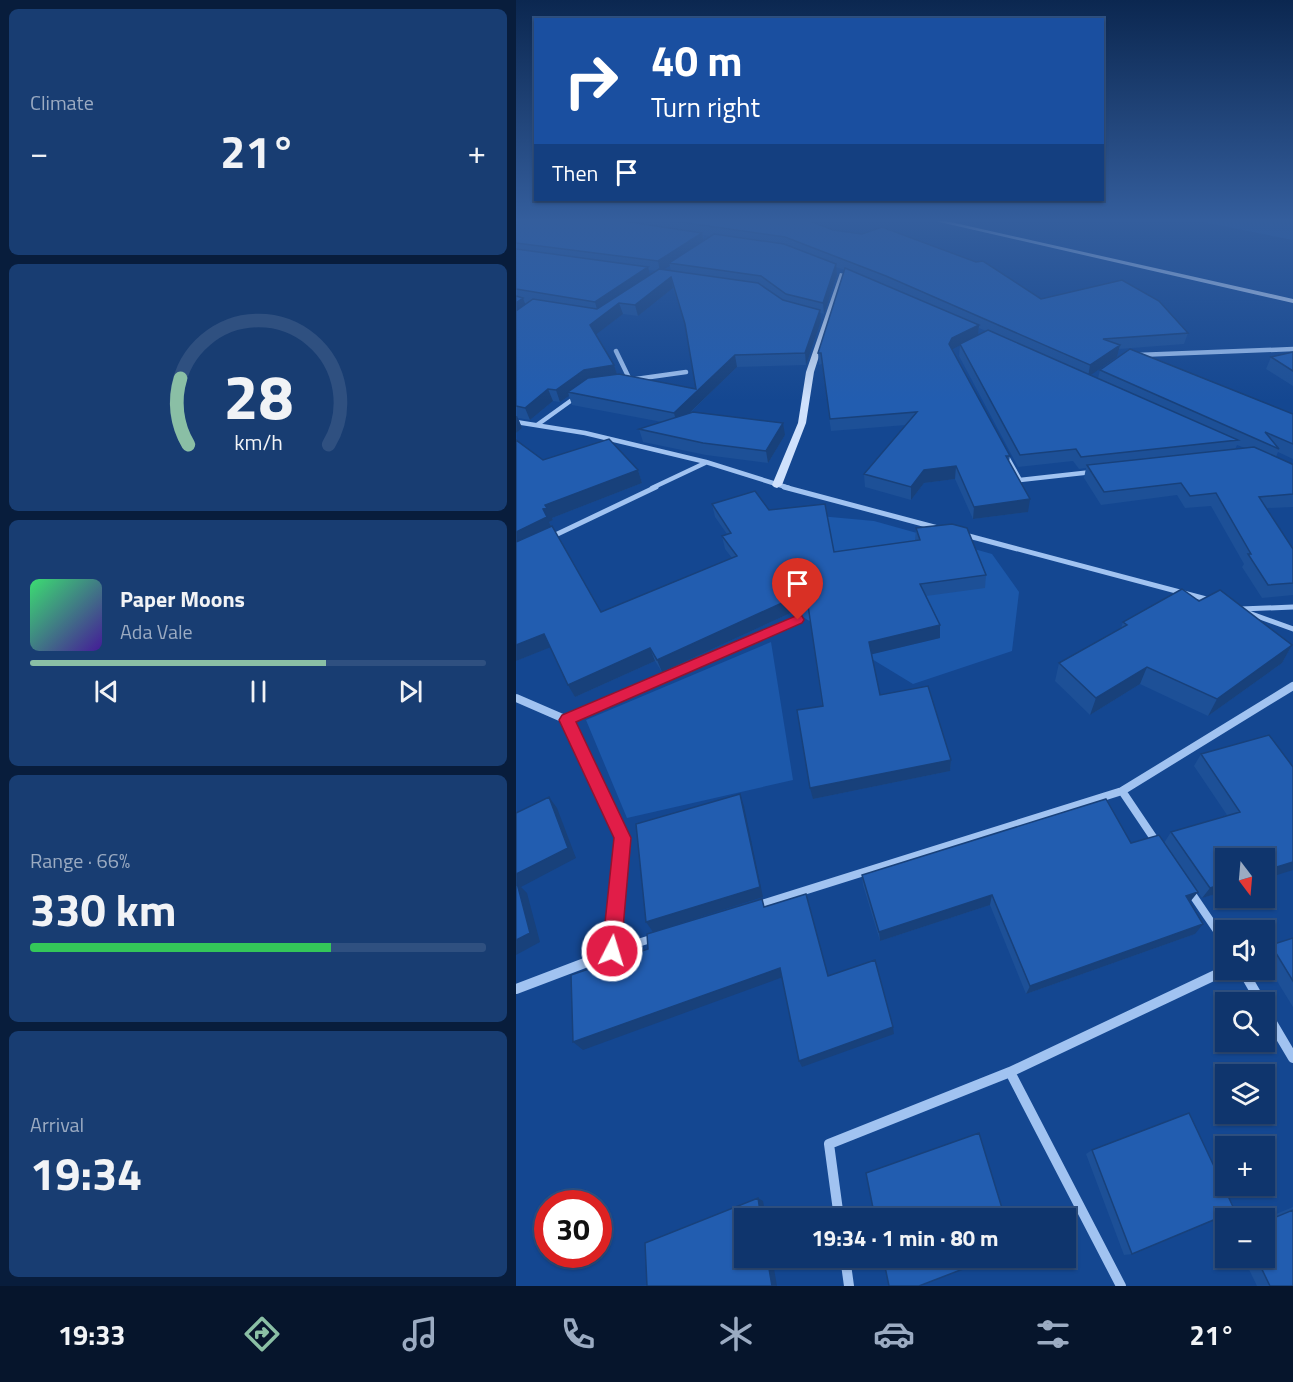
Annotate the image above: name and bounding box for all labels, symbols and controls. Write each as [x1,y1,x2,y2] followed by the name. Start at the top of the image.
[651,28,743,92] text: 40 m
[552,42,630,120] icon: right
[651,86,760,127] text: Turn right
[30,87,94,118] text: Climate
[220,117,296,185] text: 21°
[30,127,48,177] text: −
[468,127,486,177] text: +
[552,156,598,190] text: Then
[610,156,643,189] icon: arrive
[223,348,293,443] text: 28
[234,426,282,458] text: km/h
[772,558,823,620] pin
[781,567,814,600] icon: arrive
[120,582,245,616] text: Paper Moons
[120,616,193,647] text: Ada Vale
[90,675,123,708] icon: previous
[242,675,275,708] icon: pause
[394,675,427,708] icon: next
[30,845,130,876] text: Range · 66%
[1215,848,1275,908] north arrow
[1215,848,1275,1268] map controls
[30,875,176,943] text: 330 km
[580,919,644,983] position arrow
[1215,920,1275,980] button: sound
[1215,992,1275,1052] button: search
[1215,1064,1275,1124] button: layers
[30,1109,84,1140] text: Arrival
[1215,1136,1275,1196] button: +
[30,1139,142,1207] text: 19:34
[534,1190,612,1268] speed limit sign: 30
[1215,1208,1275,1268] button: −
[812,1221,998,1255] text: 19:34 · 1 min · 80 m
[241,1313,283,1355] icon: directions
[399,1313,441,1355] icon: music
[557,1313,599,1355] icon: phone
[715,1313,757,1355] icon: climate
[873,1313,915,1355] icon: car
[1032,1313,1074,1355] icon: filters
[58,1314,125,1355] text: 19:33
[1190,1314,1235,1355] text: 21°

